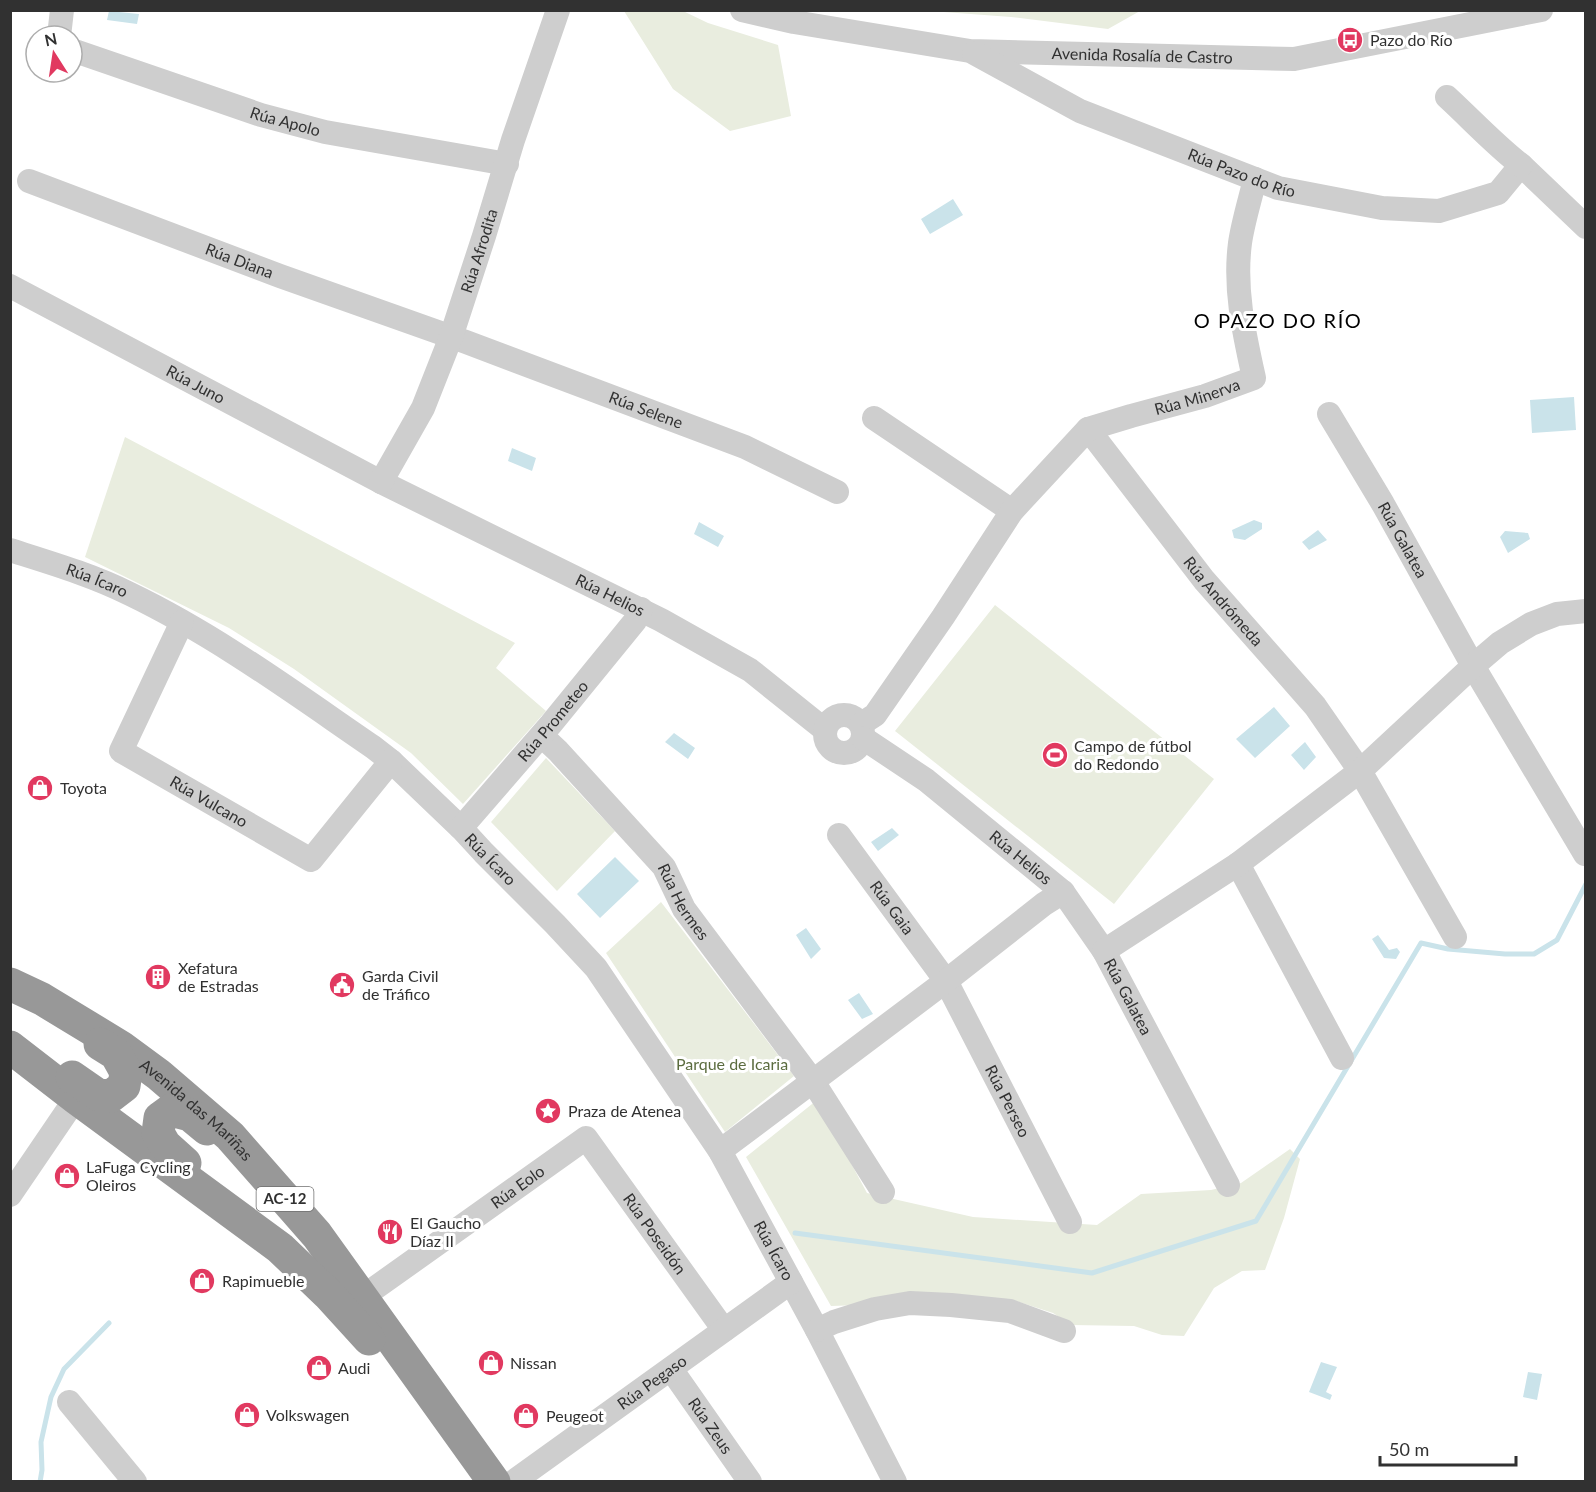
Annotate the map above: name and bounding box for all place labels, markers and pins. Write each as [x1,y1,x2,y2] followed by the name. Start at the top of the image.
[1335,25,1365,55] bus stop icon: Pazo do Río
[1370,30,1453,49] place label: Pazo do Río
[1074,736,1192,773] place label: Campo de fútbol do Redondo
[1040,740,1070,770] sports icon: Campo de fútbol do Redondo
[25,773,55,803] shop icon: Toyota
[60,778,107,797] place label: Toyota
[178,958,259,995] place label: Xefatura de Estradas
[143,962,173,992] building icon: Xefatura de Estradas
[362,966,439,1003] place label: Garda Civil de Tráfico
[327,970,357,1000] public building icon: Garda Civil de Tráfico
[533,1096,563,1126] place icon: Praza de Atenea
[568,1101,681,1120] place label: Praza de Atenea
[86,1157,191,1194] place label: LaFuga Cycling Oleiros
[52,1161,82,1191] shop icon: LaFuga Cycling Oleiros
[410,1213,481,1250] place label: El Gaucho Díaz II
[375,1217,405,1247] restaurant icon: El Gaucho Díaz II
[187,1266,217,1296] shop icon: Rapimueble
[222,1271,304,1290] place label: Rapimueble
[476,1348,506,1378] shop icon: Nissan
[304,1353,334,1383] shop icon: Audi
[510,1353,557,1372] place label: Nissan
[338,1358,370,1377] place label: Audi
[232,1400,262,1430] shop icon: Volkswagen
[511,1401,541,1431] shop icon: Peugeot
[266,1405,350,1424] place label: Volkswagen
[546,1406,604,1425] place label: Peugeot

